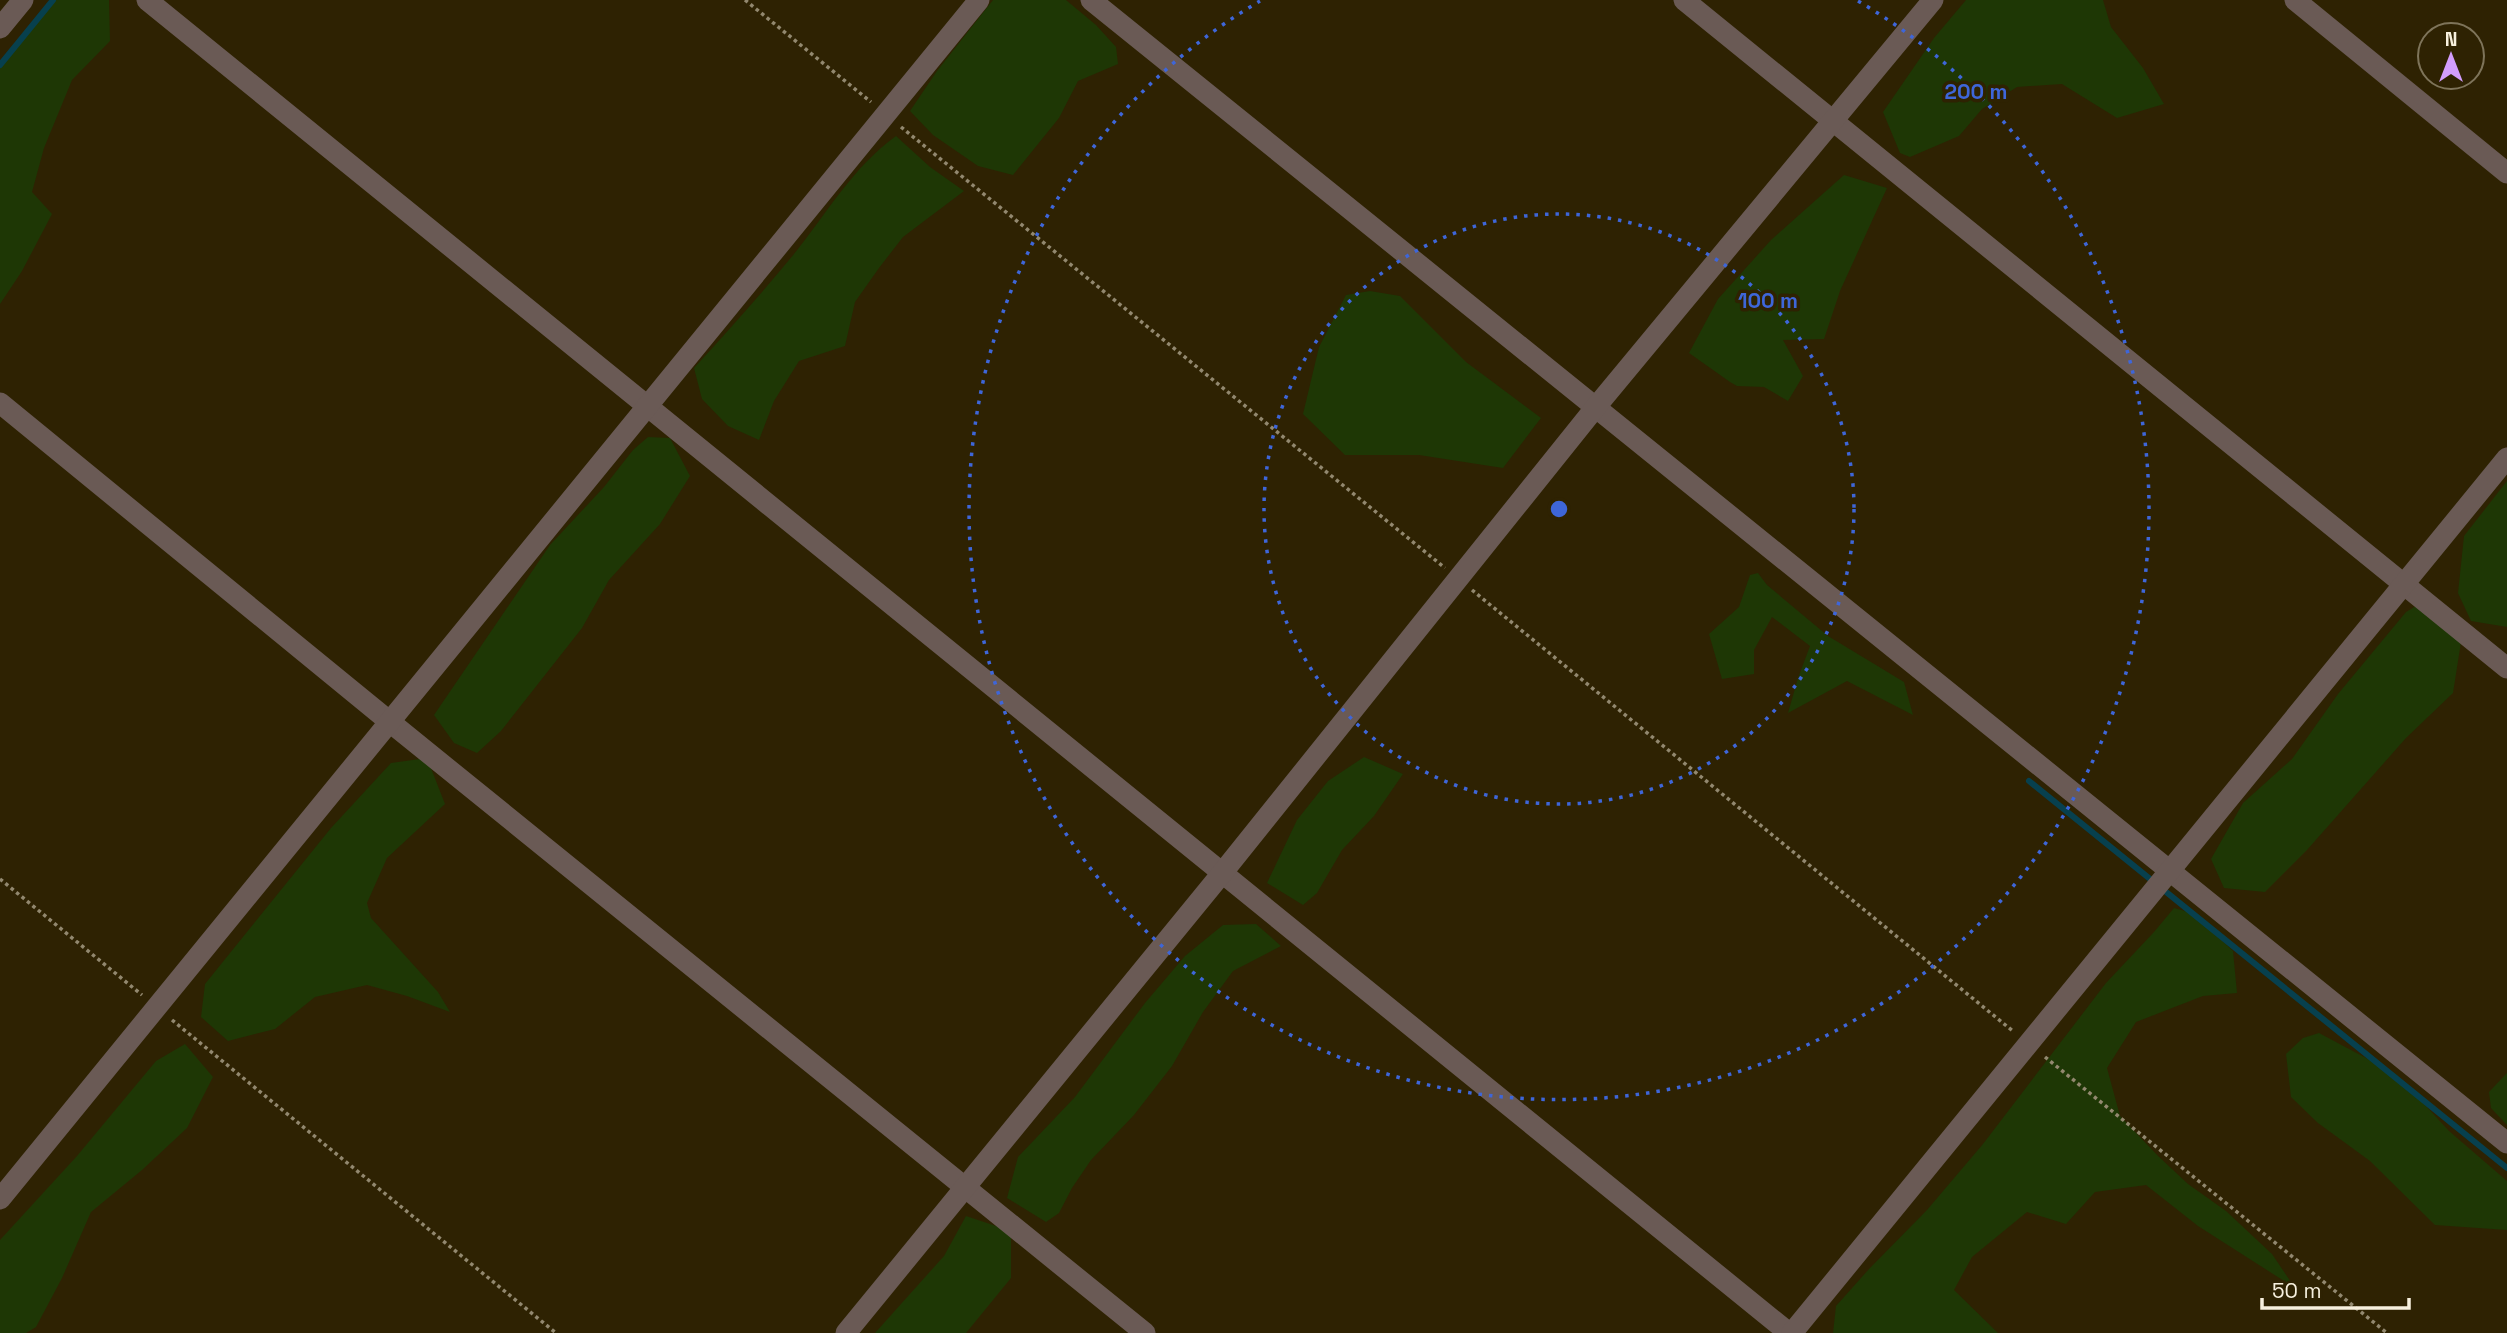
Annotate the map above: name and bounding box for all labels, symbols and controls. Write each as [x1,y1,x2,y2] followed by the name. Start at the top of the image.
[2416,21,2486,91] north arrow
[2445,27,2457,52] text: N
[1945,78,2007,105] text: 200 m
[1738,287,1798,314] text: 100 m
[1547,497,1571,521] centre of rings
[2262,1266,2409,1310] scale bar
[2272,1277,2322,1304] text: 50 m

